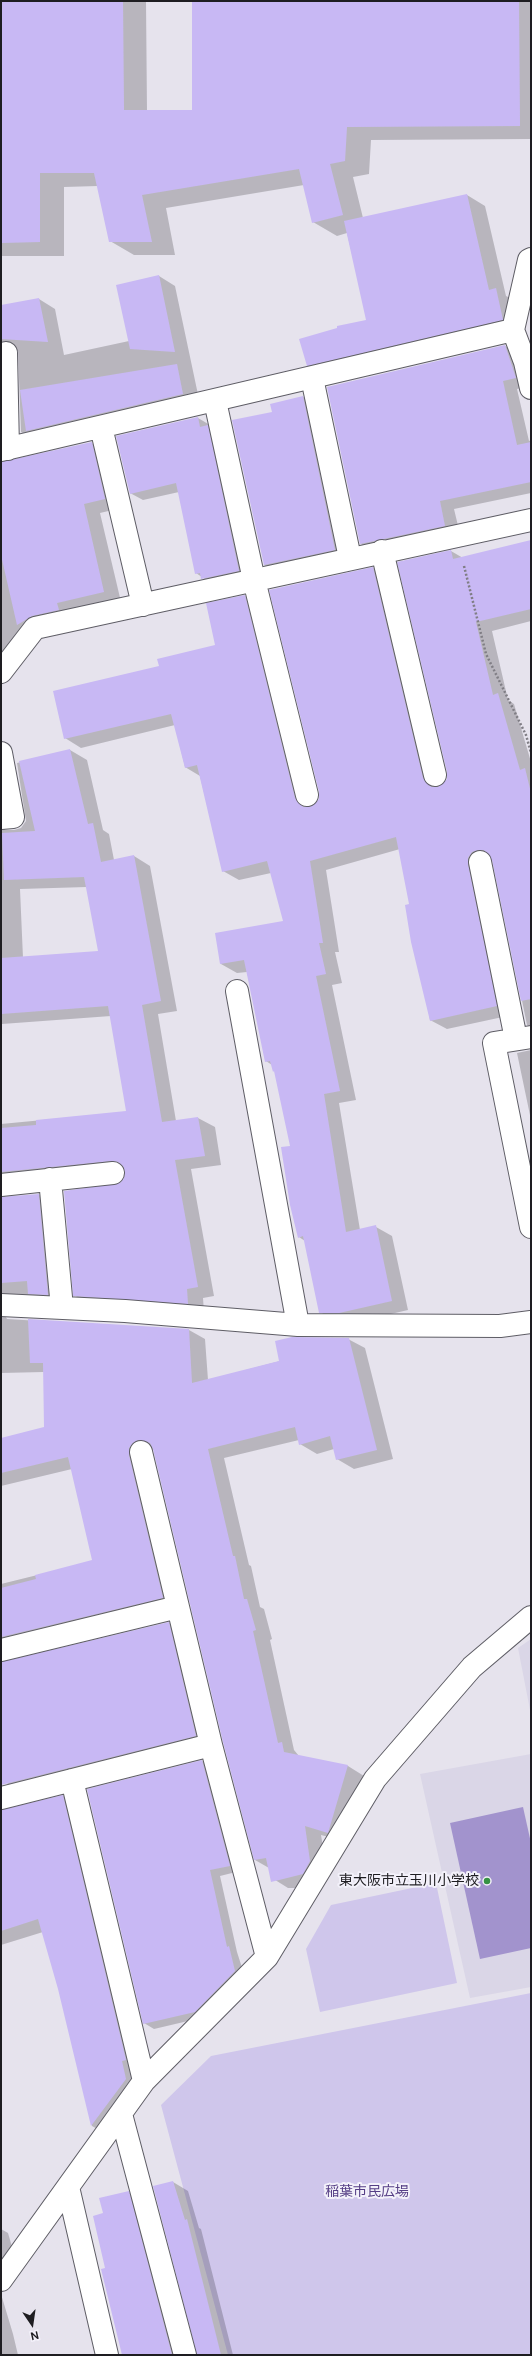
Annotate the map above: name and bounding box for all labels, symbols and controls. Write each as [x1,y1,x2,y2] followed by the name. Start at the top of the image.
[339,1873,479,1889] place label: 東大阪市立玉川小学校
[482,1876,492,1886] marker: 東大阪市立玉川小学校
[325,2184,409,2200] park label: 稲葉市民広場
[12,2304,52,2344] north arrow
[29,2328,40,2343] text: N

